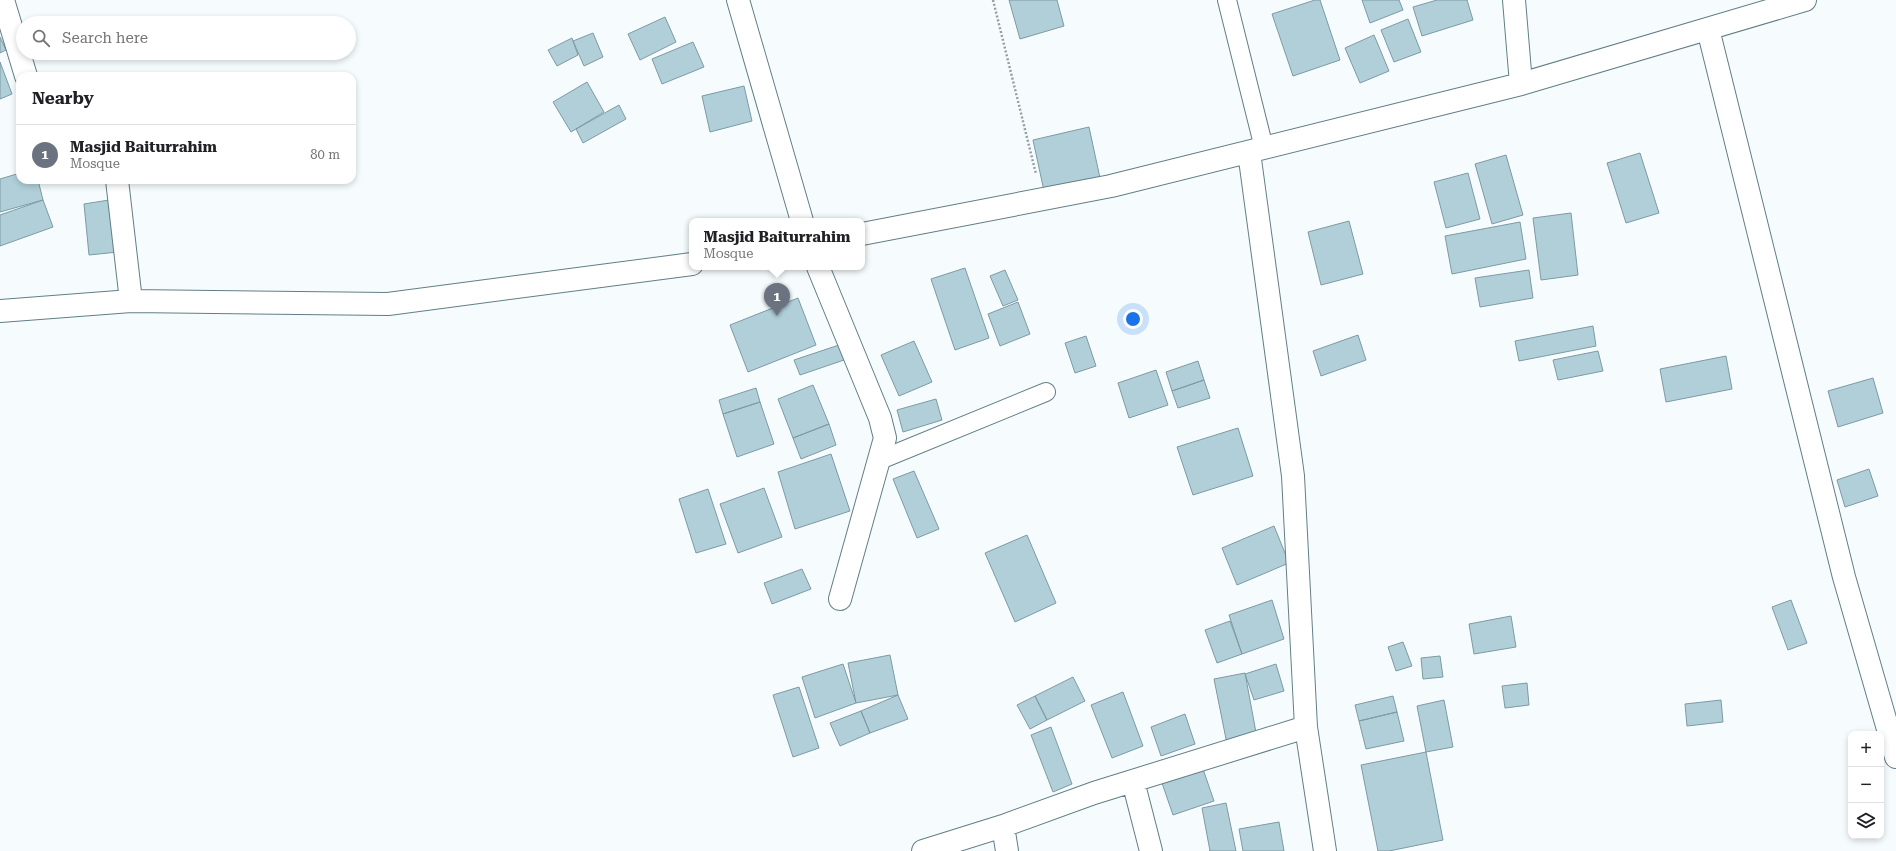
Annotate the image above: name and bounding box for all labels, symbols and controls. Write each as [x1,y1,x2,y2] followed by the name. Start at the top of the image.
[16,16,356,60] search box
[30,27,52,49] icon: search
[62,29,148,47] text: Search here
[32,88,94,108] text: Nearby
[70,138,217,156] text: Masjid Baiturrahim
[41,147,49,162] text: 1
[310,147,340,162] text: 80 m
[70,156,120,171] text: Mosque
[689,218,865,270] popup
[703,228,851,246] text: Masjid Baiturrahim
[703,246,753,261] text: Mosque
[764,283,790,316] pin: 1
[1123,309,1143,329] your location
[1848,731,1884,839] map controls
[1848,731,1884,767] button: +
[1848,767,1884,803] button: −
[1848,803,1884,839] button: layers

